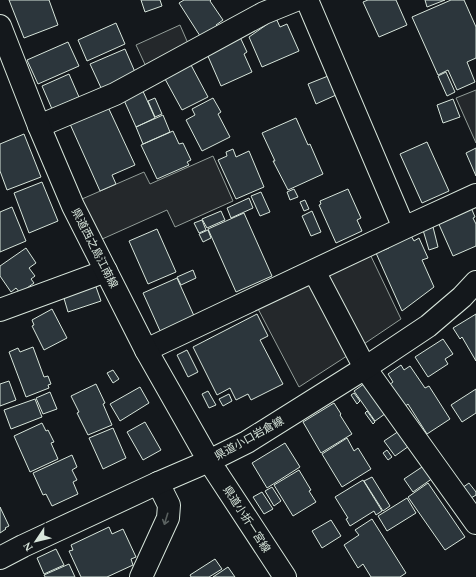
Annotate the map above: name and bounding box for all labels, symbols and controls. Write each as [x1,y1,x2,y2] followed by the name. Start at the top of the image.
[70,206,120,290] street label: 県道西之島江南線
[212,414,286,462] street label: 県道小口岩倉線
[221,483,273,555] street label: 県道小折一宮線
[162,513,169,526] one-way arrow
[16,521,56,561] north arrow
[21,540,35,553] text: N

